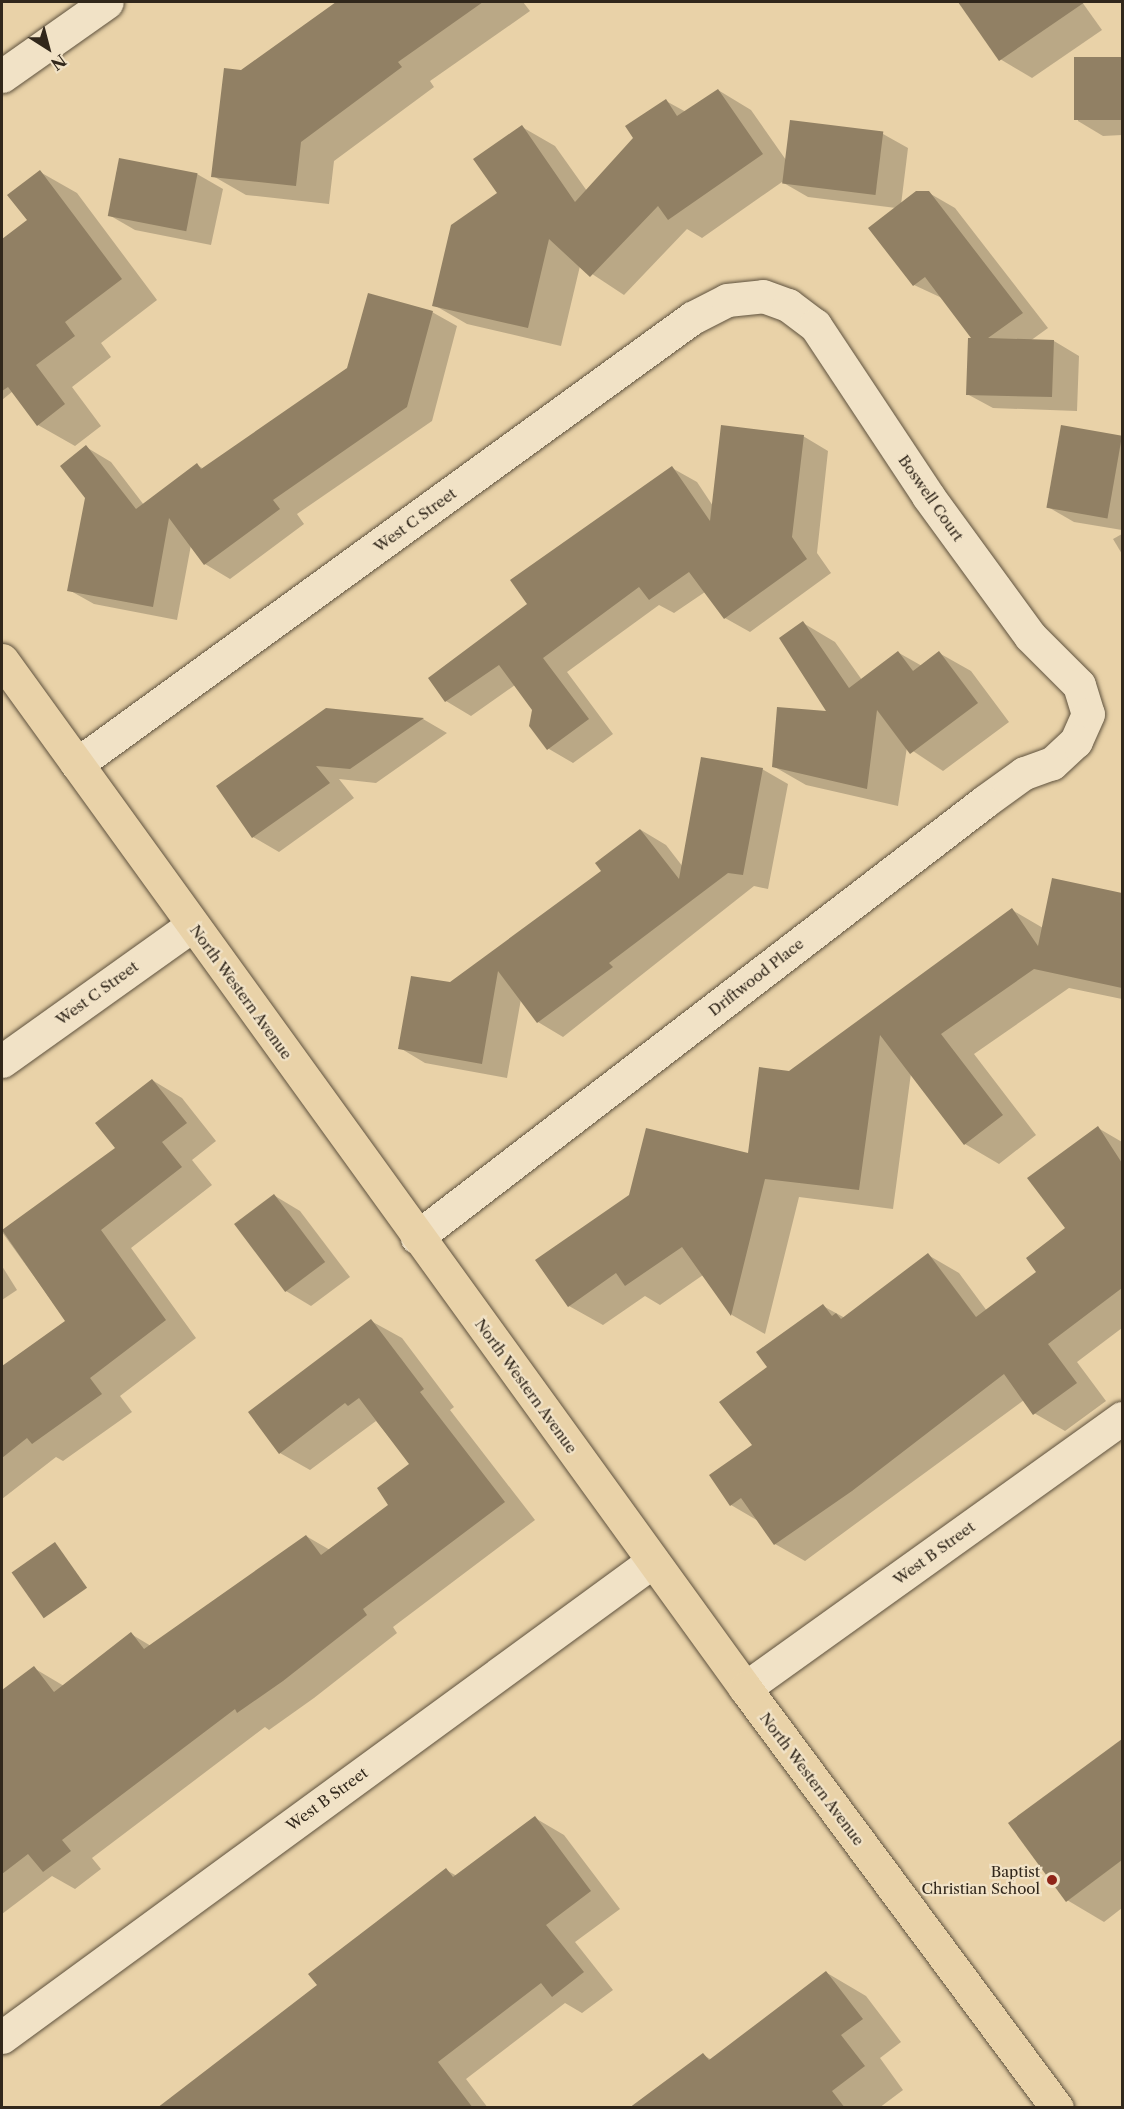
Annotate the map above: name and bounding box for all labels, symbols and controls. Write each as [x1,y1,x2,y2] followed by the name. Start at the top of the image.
[18,18,78,78] north arrow
[47,50,70,75] text: N
[895,451,967,545] street label: Boswell Court
[370,484,460,556] street label: West C Street
[186,921,296,1063] street label: North Western Avenue
[705,934,807,1020] street label: Driftwood Place
[52,957,142,1029] street label: West C Street
[471,1315,581,1457] street label: North Western Avenue
[890,1517,978,1589] street label: West B Street
[756,1709,868,1849] street label: North Western Avenue
[283,1763,371,1835] street label: West B Street
[921,1862,1040,1897] place label: Baptist Christian School
[1045,1873,1059,1887] marker: Baptist Christian School

